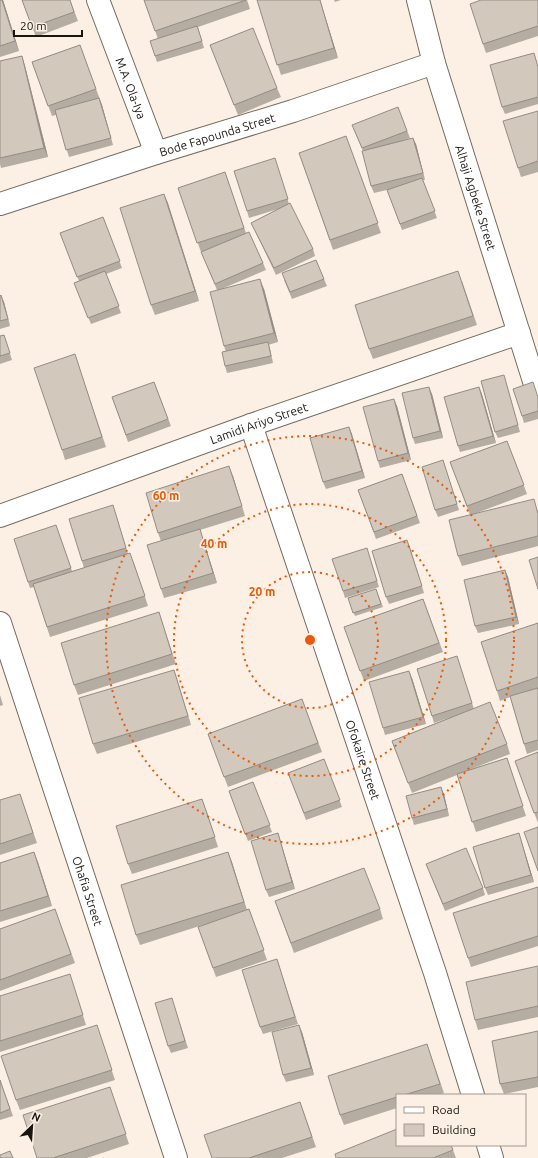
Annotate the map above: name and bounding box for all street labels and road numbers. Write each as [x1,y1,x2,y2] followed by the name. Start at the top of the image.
[114,55,149,120] street label: M.A. Ola-Iya
[158,110,277,158] street label: Bode Fapounda Street
[454,143,499,252] street label: Alhaji Agbeke Street
[208,399,309,446] street label: Lamidi Ariyo Street
[344,718,383,802] street label: Ofokaire Street
[71,855,106,928] street label: Ohafia Street

